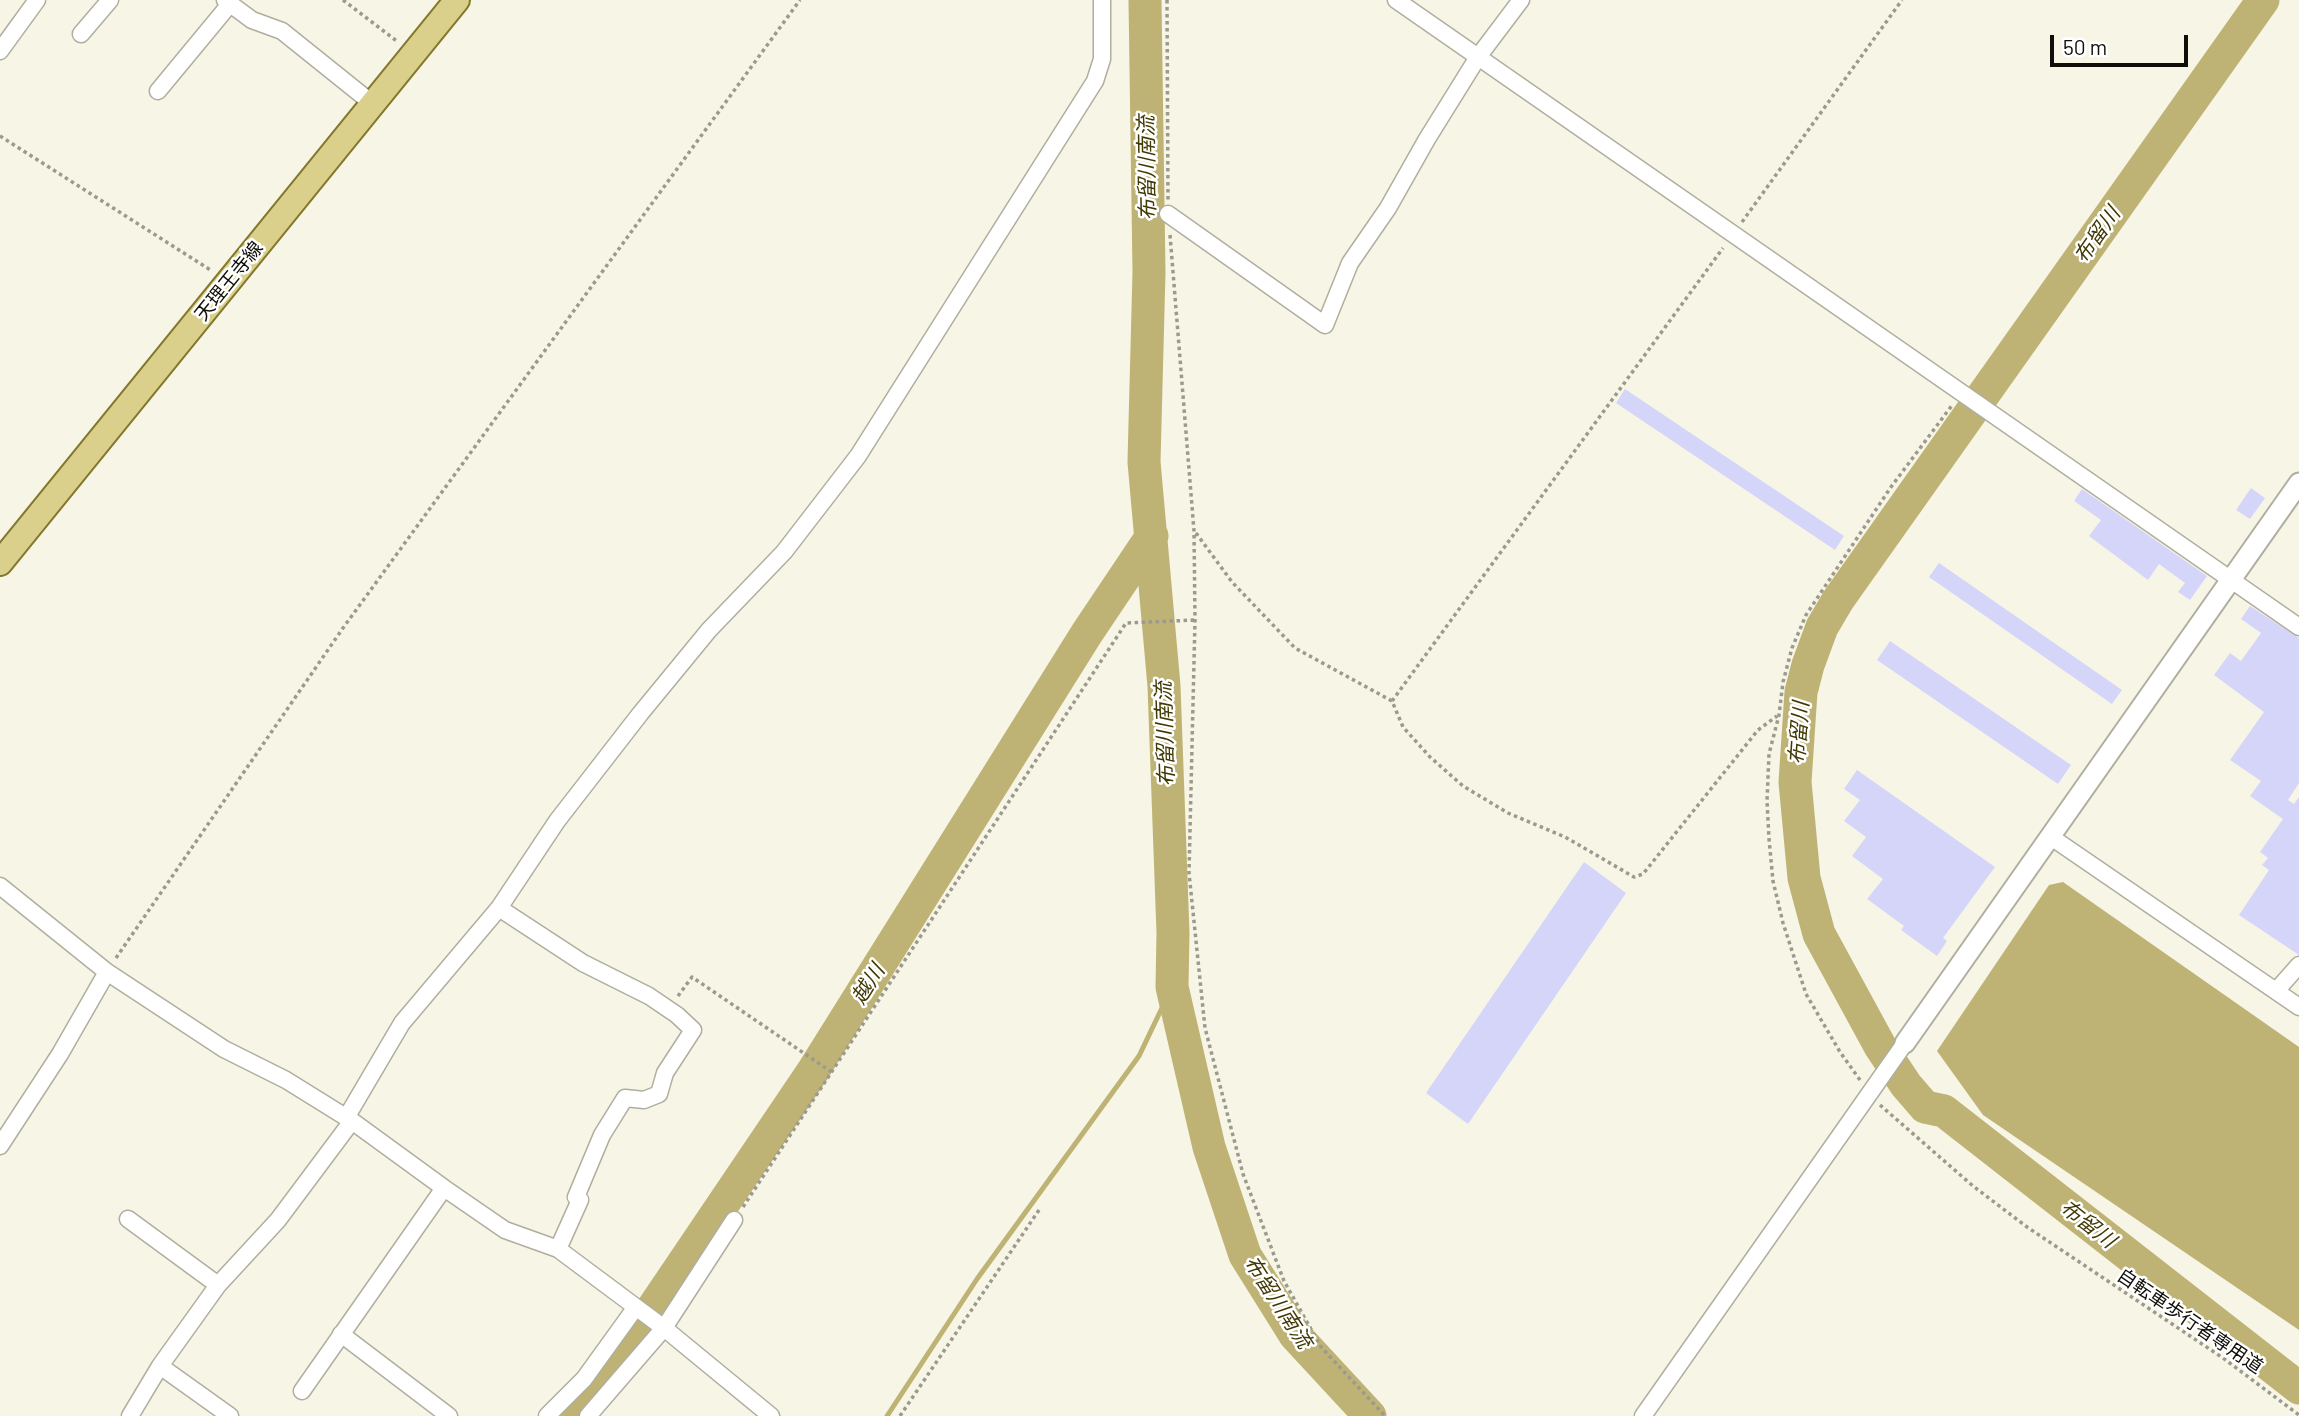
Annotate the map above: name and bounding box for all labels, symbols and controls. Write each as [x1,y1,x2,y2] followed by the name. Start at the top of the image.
[2054,21,2192,65] scale bar
[2063,34,2107,59] text: 50 m
[1133,115,1161,221] water label: 布留川南流
[2069,202,2125,268] water label: 布留川
[190,237,268,325] street label: 天理王寺線
[1151,681,1179,787] water label: 布留川南流
[1784,701,1814,765] water label: 布留川
[846,960,890,1008] water label: 越川
[2055,1195,2121,1253] water label: 布留川
[1239,1251,1317,1353] water label: 布留川南流
[2113,1264,2267,1378] street label: 自転車歩行者専用道

